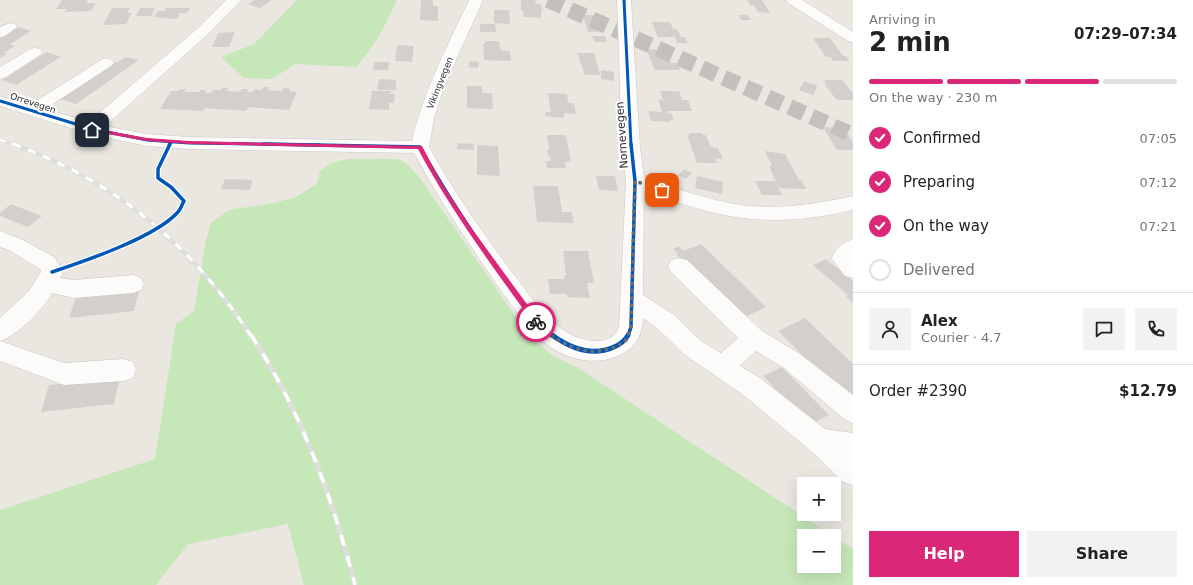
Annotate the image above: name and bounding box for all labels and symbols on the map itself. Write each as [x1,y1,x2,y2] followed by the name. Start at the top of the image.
[425,55,455,111] street label: Vikingvegen
[9,91,57,115] street label: Orrevegen
[613,101,631,169] street label: Nornevegen
[75,113,109,147] pin
[645,173,679,207] pin
[516,302,556,342] courier

